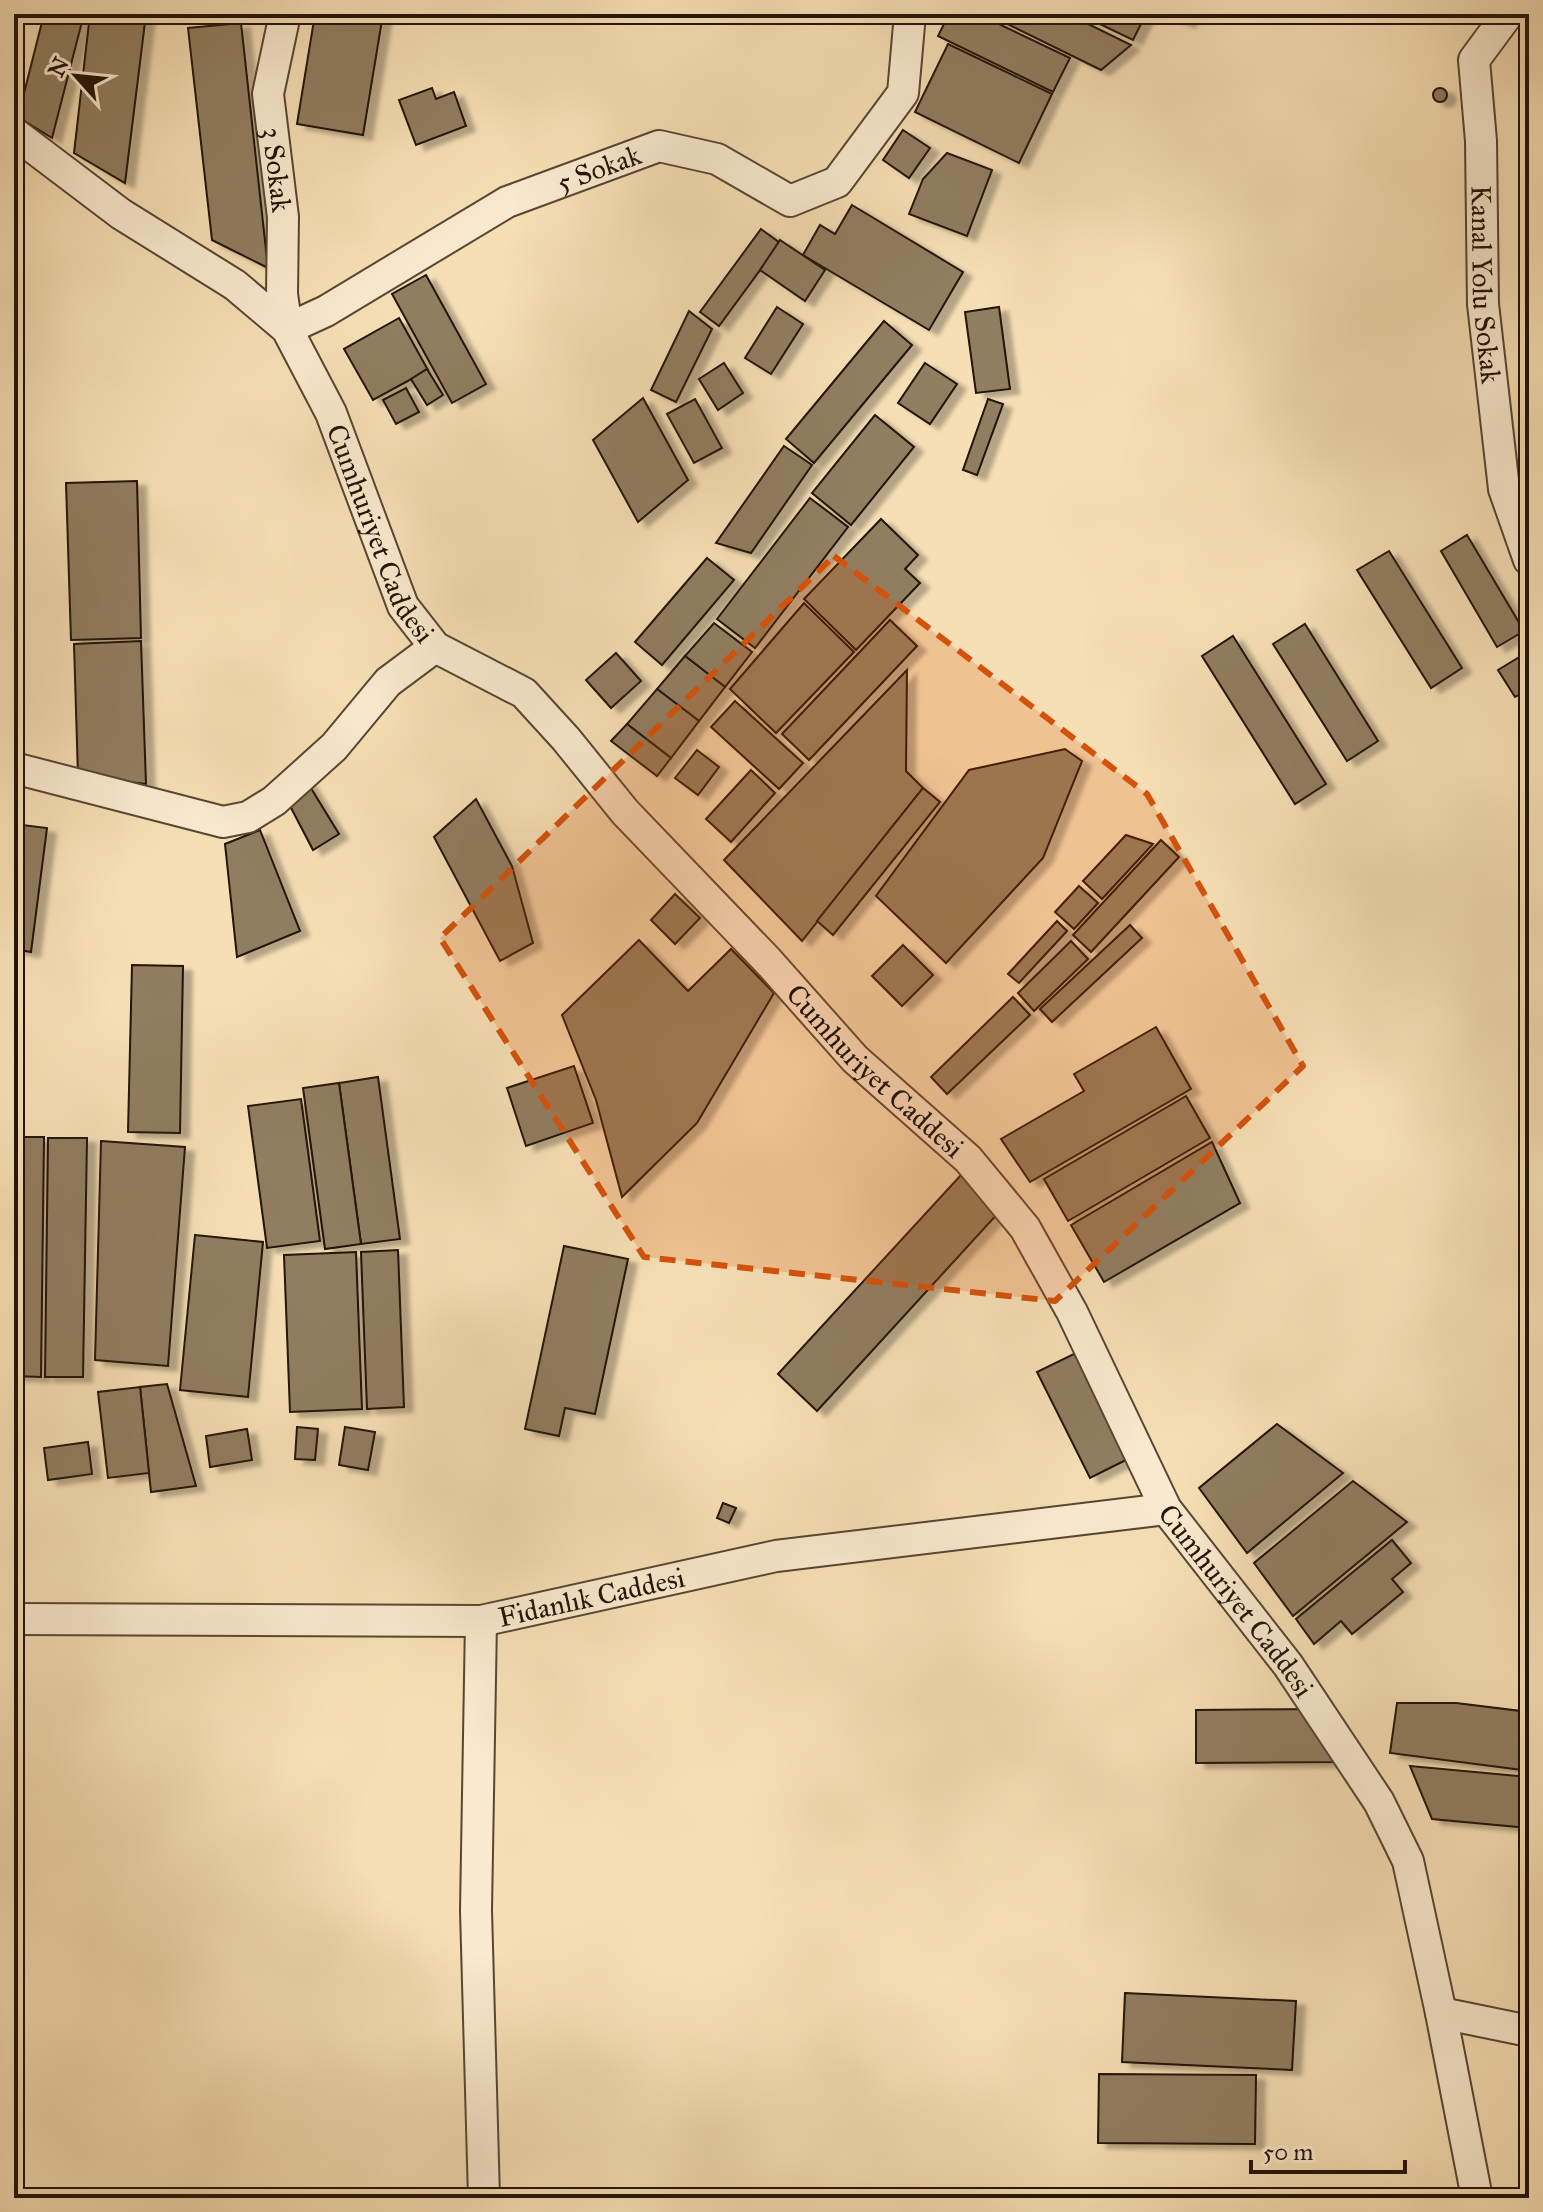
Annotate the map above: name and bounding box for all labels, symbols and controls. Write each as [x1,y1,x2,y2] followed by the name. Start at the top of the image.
[36,36,116,116] north arrow
[42,52,75,82] text: N
[255,125,300,214] street label: 3 Sokak
[552,137,646,200] street label: 5 Sokak
[1464,185,1509,385] street label: Kanal Yolu Sokak
[319,419,443,650] street label: Cumhuriyet Caddesi
[779,977,972,1165] street label: Cumhuriyet Caddesi
[1151,1497,1322,1704] street label: Cumhuriyet Caddesi
[495,1559,688,1634] street label: Fidanlık Caddesi
[1251,2124,1405,2174] scale bar
[1263,2137,1313,2167] text: 50 m

